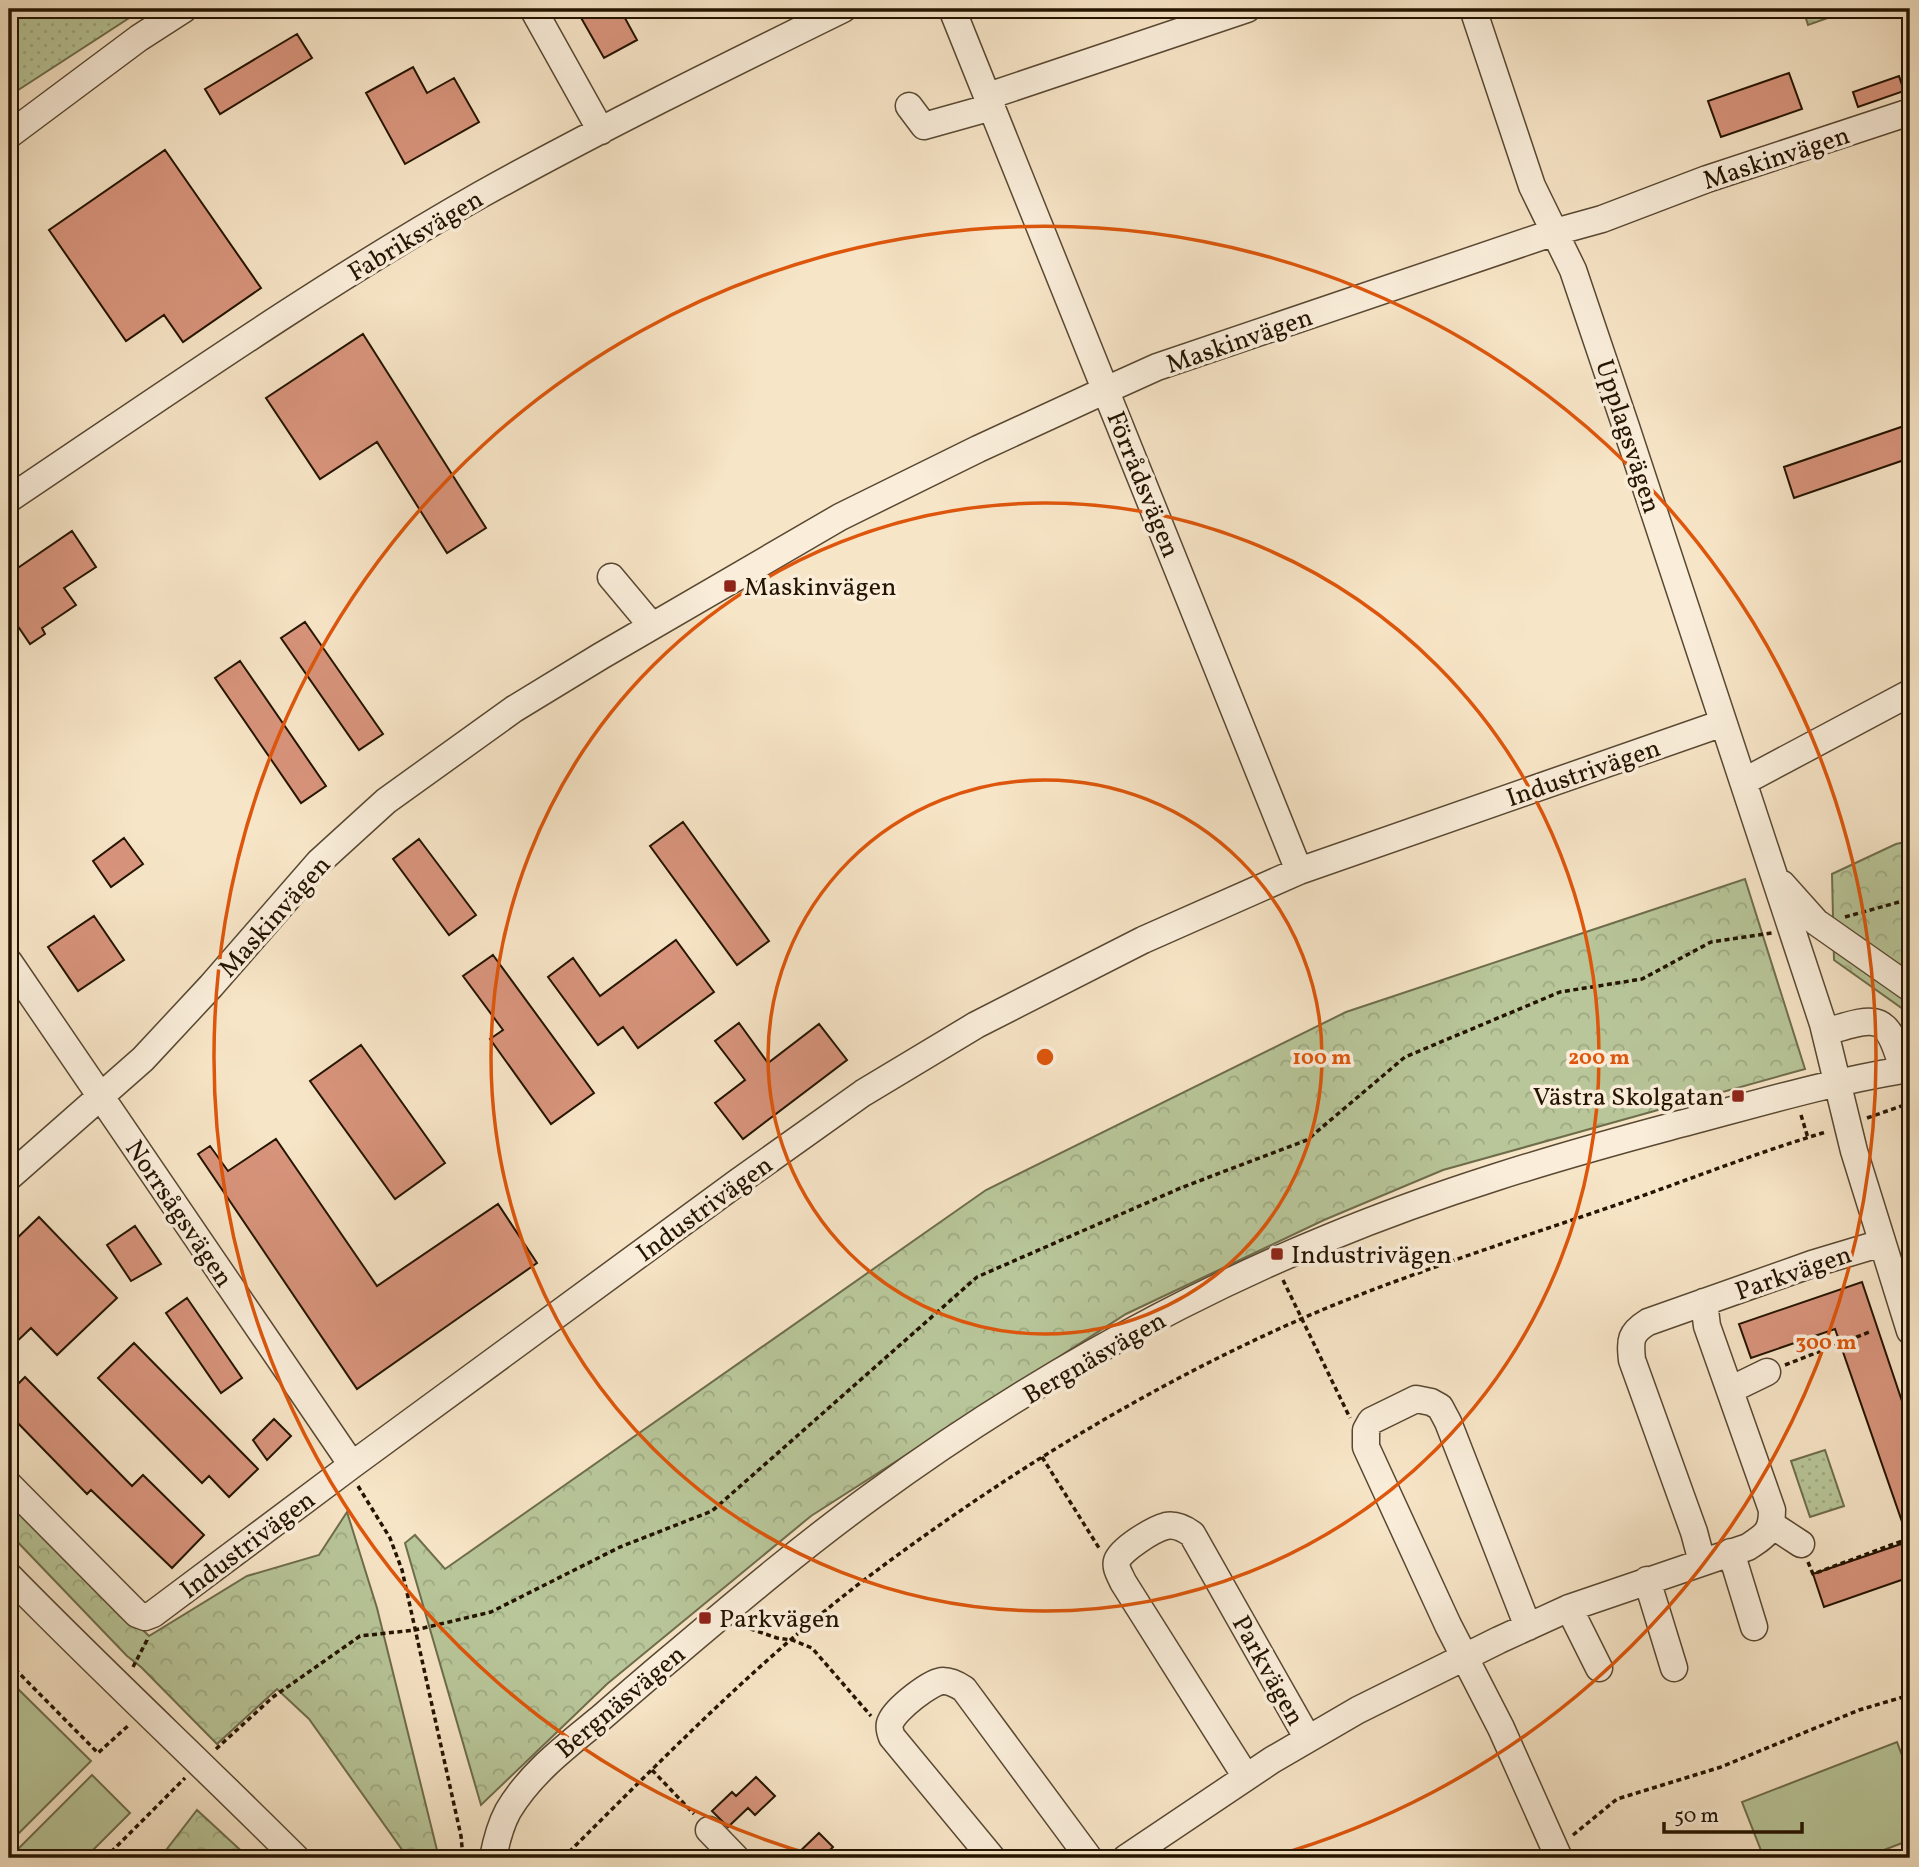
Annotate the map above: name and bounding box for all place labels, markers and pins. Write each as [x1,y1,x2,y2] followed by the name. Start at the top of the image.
[744,570,897,606] place label: Maskinvägen
[722,578,738,594] marker: Maskinvägen
[1033,1045,1057,1069] centre of rings
[1533,1080,1724,1116] place label: Västra Skolgatan
[1730,1088,1746,1104] marker: Västra Skolgatan
[1291,1238,1452,1274] place label: Industrivägen
[1269,1246,1285,1262] marker: Industrivägen
[719,1602,840,1638] place label: Parkvägen
[697,1610,713,1626] marker: Parkvägen

